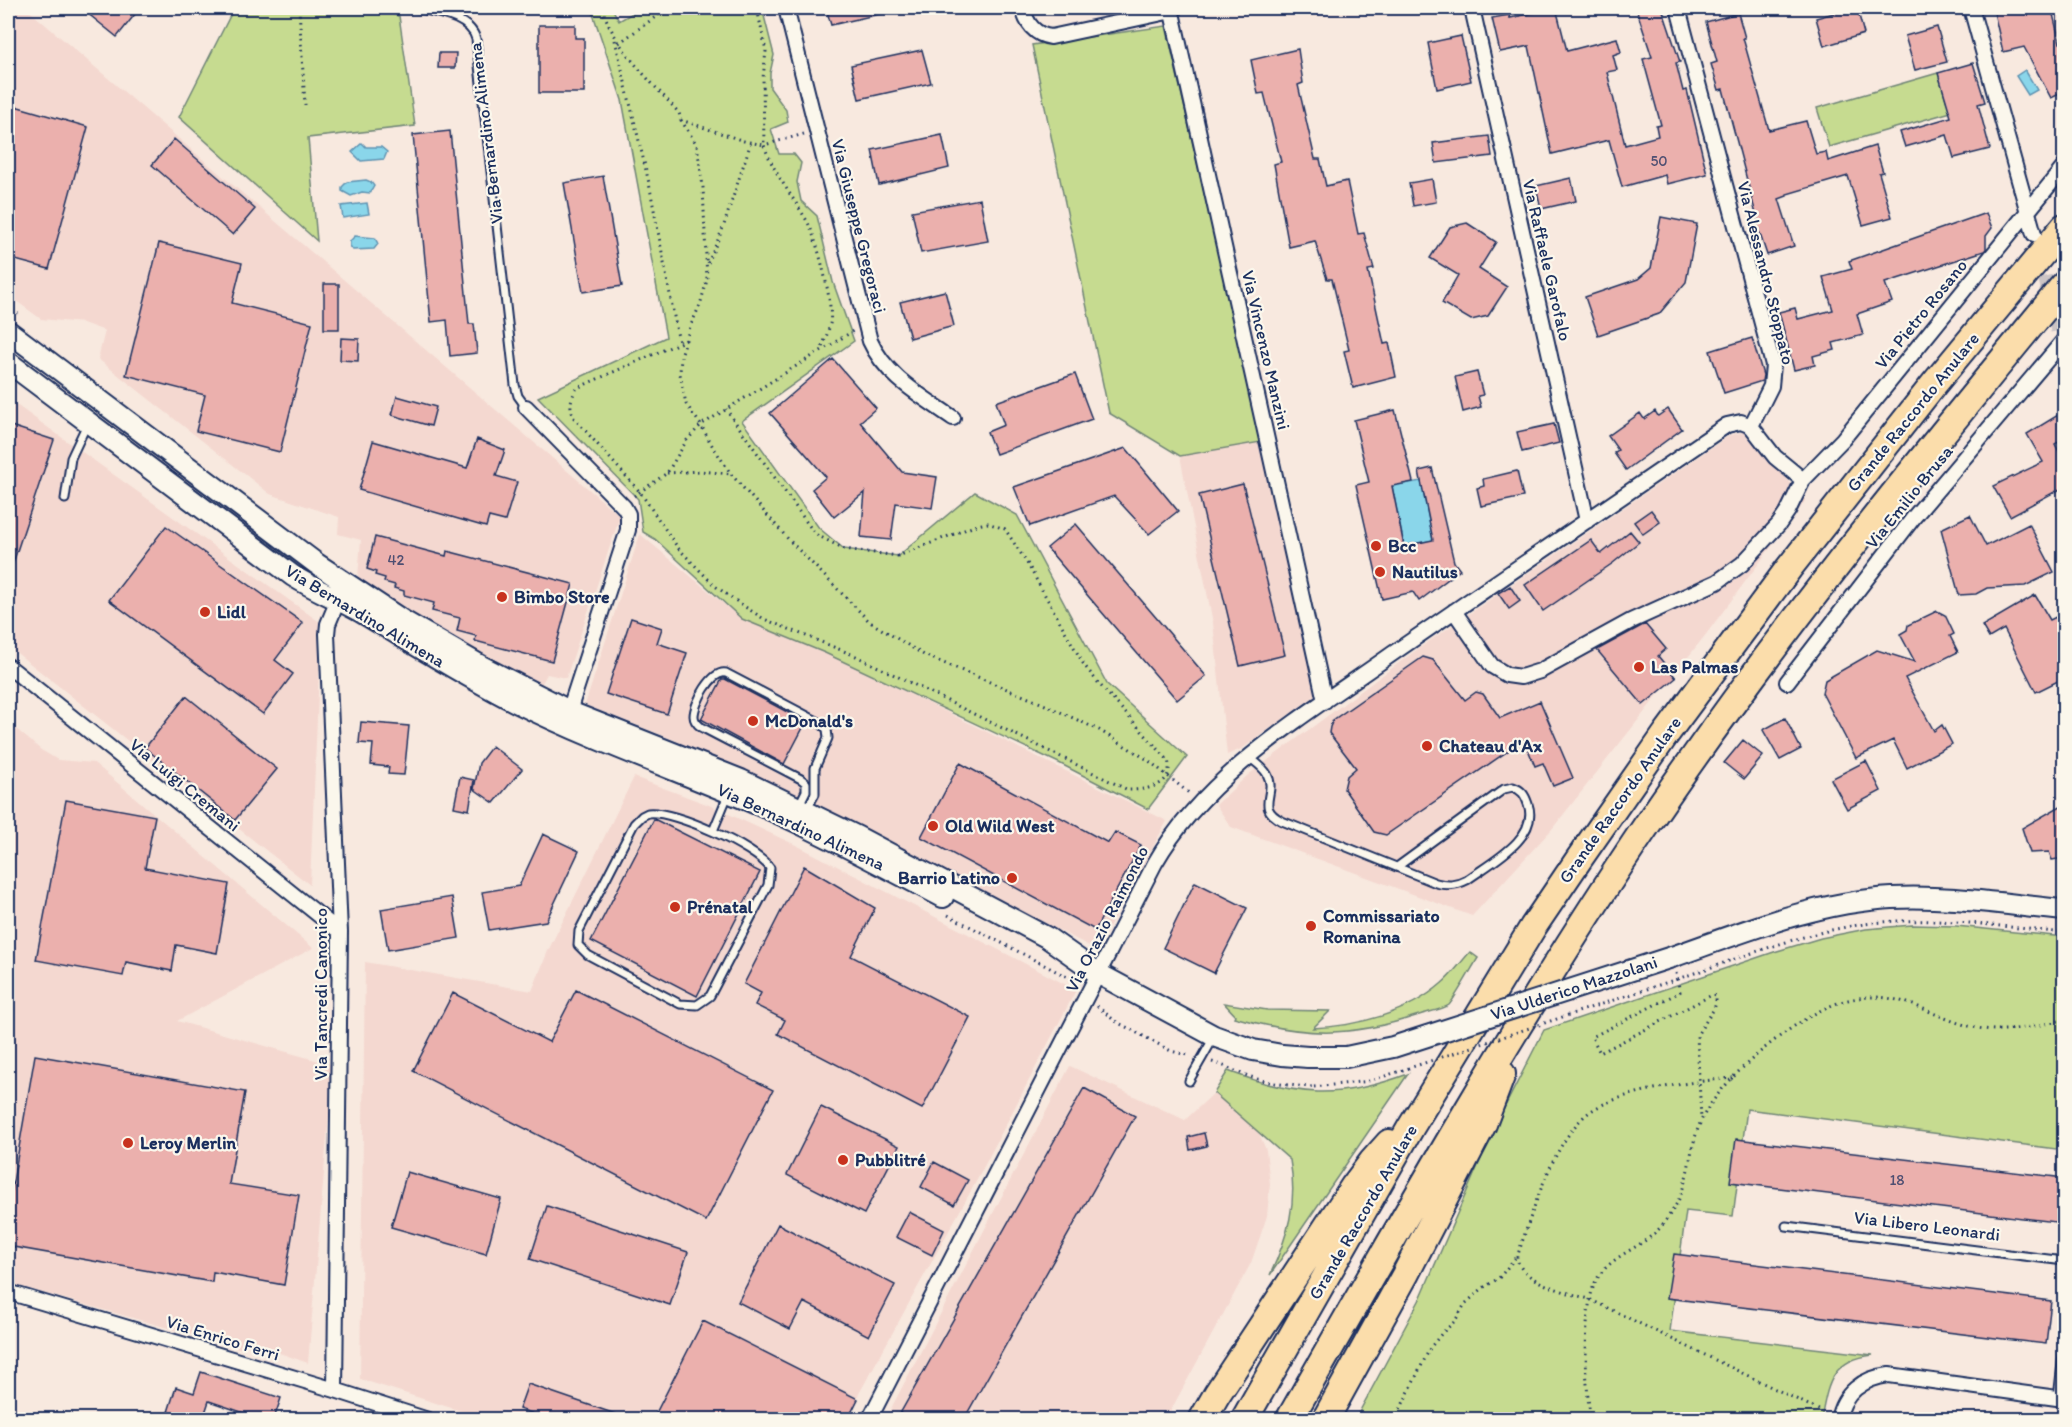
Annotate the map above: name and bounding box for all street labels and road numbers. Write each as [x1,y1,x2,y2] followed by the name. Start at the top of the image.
[464,40,508,225] street label: Via Bernardino Alimena
[827,137,891,315] street label: Via Giuseppe Gregoraci
[1518,177,1576,343] street label: Via Raffaele Garofalo
[1733,179,1799,367] street label: Via Alessandro Stoppato
[1870,255,1972,373] street label: Via Pietro Rosano
[1237,268,1295,432] street label: Via Vincenzo Manzini
[1842,328,1984,496] street label: Grande Raccordo Anulare
[1861,440,1958,553] street label: Via Emilio Brusa
[281,560,449,673] street label: Via Bernardino Alimena
[1554,712,1686,888] street label: Grande Raccordo Anulare
[125,734,245,836] street label: Via Luigi Cremani
[714,778,889,876] street label: Via Bernardino Alimena
[1061,842,1153,996] street label: Via Orazio Raimondo
[310,908,332,1080] street label: Via Tancredi Canonico
[1488,951,1660,1025] street label: Via Ulderico Mazzolani
[1304,1121,1422,1303] street label: Grande Raccordo Anulare
[1853,1206,2001,1246] street label: Via Libero Leonardi
[164,1310,282,1366] street label: Via Enrico Ferri

